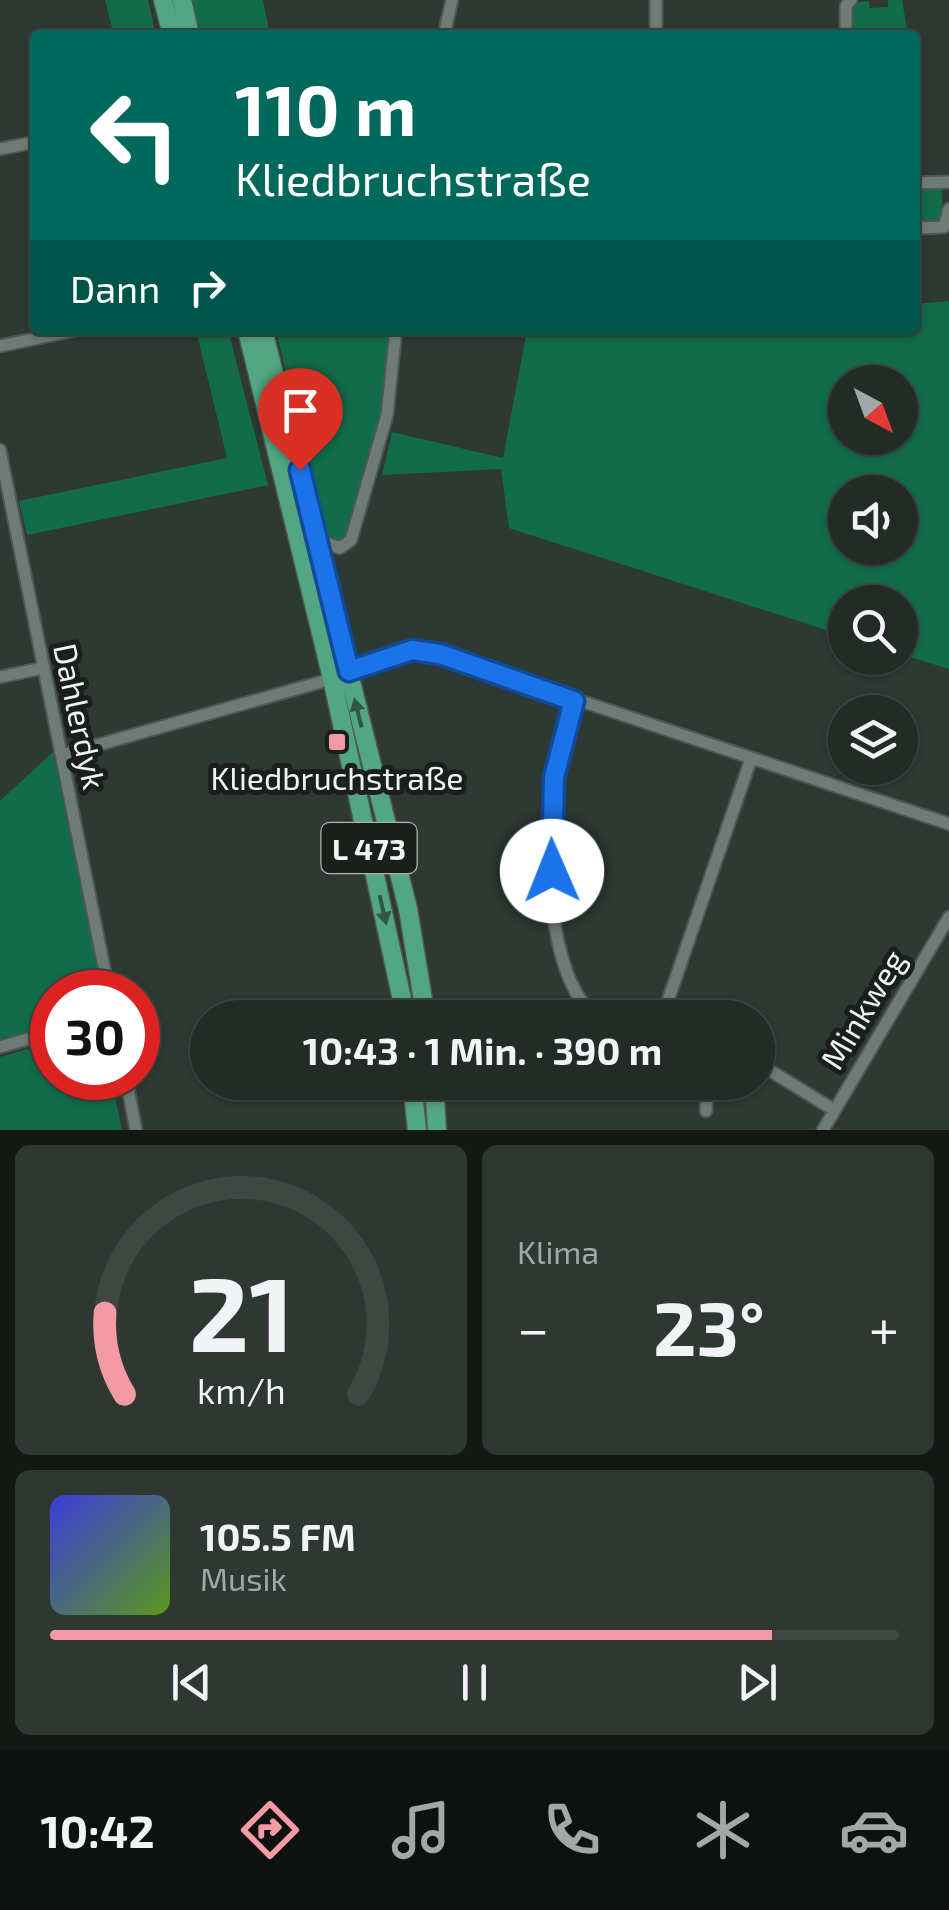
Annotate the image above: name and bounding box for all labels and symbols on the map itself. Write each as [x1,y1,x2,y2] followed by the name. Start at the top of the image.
[828,365,918,455] north arrow
[258,368,343,471] pin
[47,640,115,792] street label: Dahlerdyk
[350,697,366,728] one-way arrow
[326,731,348,753] marker: Kliedbruchstraße
[210,758,464,796] place label: Kliedbruchstraße
[500,819,604,923] position arrow
[322,823,416,873] road number: L 473
[376,895,391,926] one-way arrow
[812,942,912,1075] street label: Minkweg
[30,970,160,1100] speed limit sign: 30

